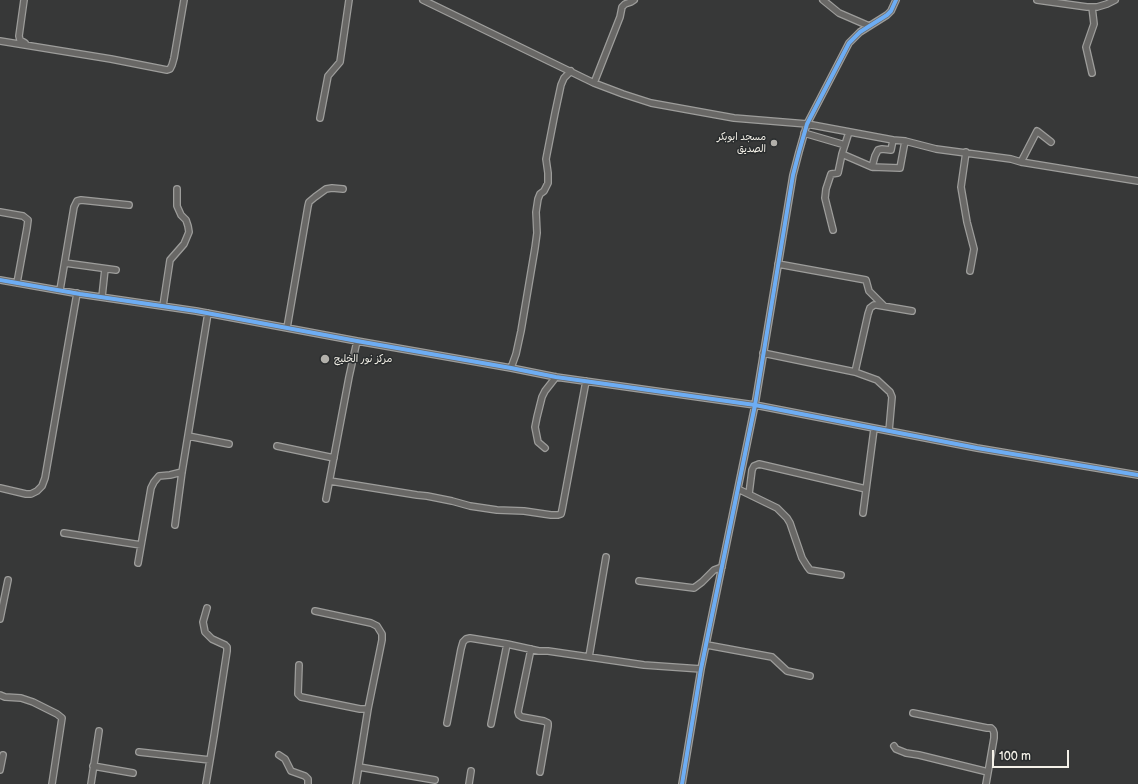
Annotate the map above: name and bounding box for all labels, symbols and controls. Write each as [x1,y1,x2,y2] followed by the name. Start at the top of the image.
[717,131,766,154] place label: مسجد ابوبكر الصديق
[769,138,779,148] marker: مسجد ابوبكر الصديق
[319,353,331,365] marker: مركز نور الخليج
[334,353,392,365] place label: مركز نور الخليج
[994,742,1071,768] scale bar
[999,749,1031,764] text: 100 m

